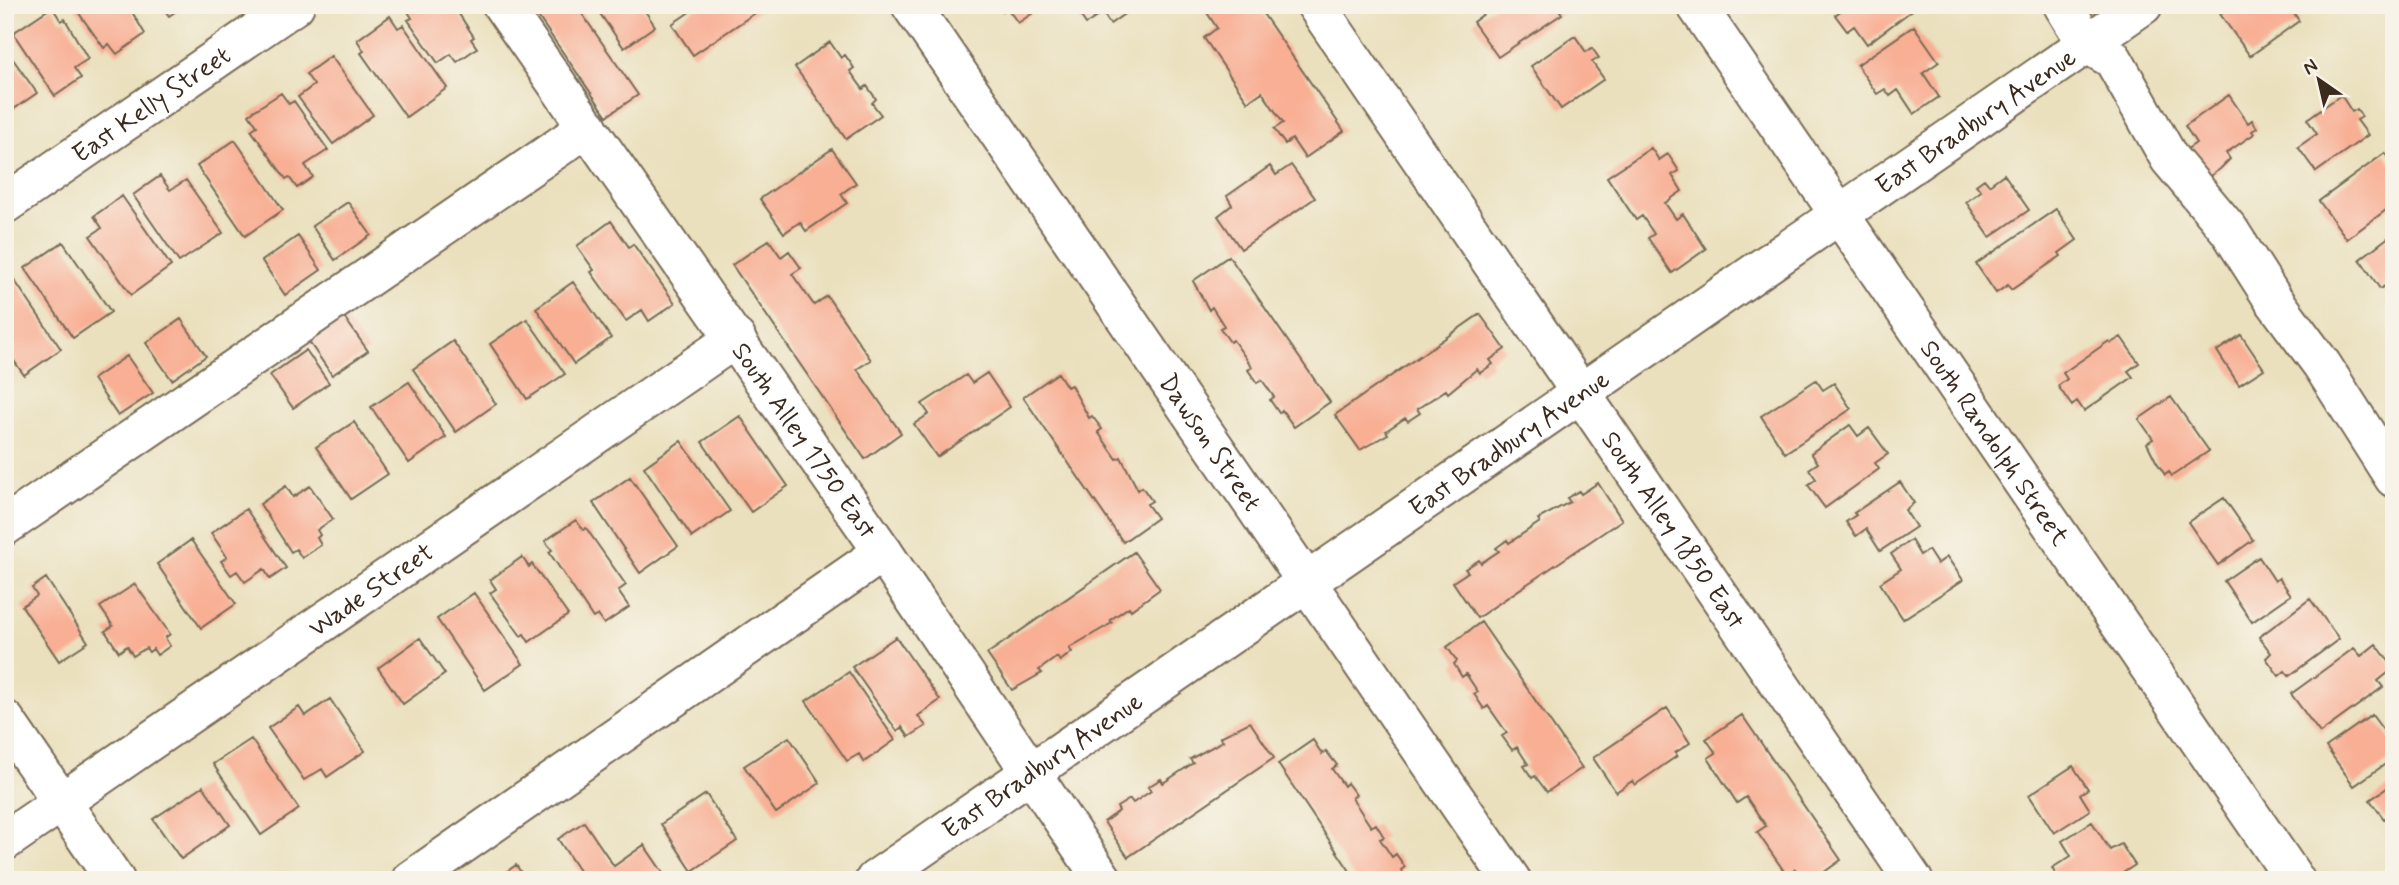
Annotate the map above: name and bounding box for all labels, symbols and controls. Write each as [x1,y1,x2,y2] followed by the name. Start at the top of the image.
[66,39,238,172] street label: East Kelly Street
[1870,41,2084,203] street label: East Bradbury Avenue
[2284,46,2354,116] north arrow
[2298,53,2323,81] text: N
[1911,334,2076,553] street label: South Randolph Street
[723,336,883,546] street label: South Alley 1750 East
[1403,363,1617,526] street label: East Bradbury Avenue
[1150,368,1268,519] street label: Dawson Street
[1593,425,1752,636] street label: South Alley 1850 East
[303,536,441,646] street label: Wade Street
[936,685,1150,848] street label: East Bradbury Avenue

